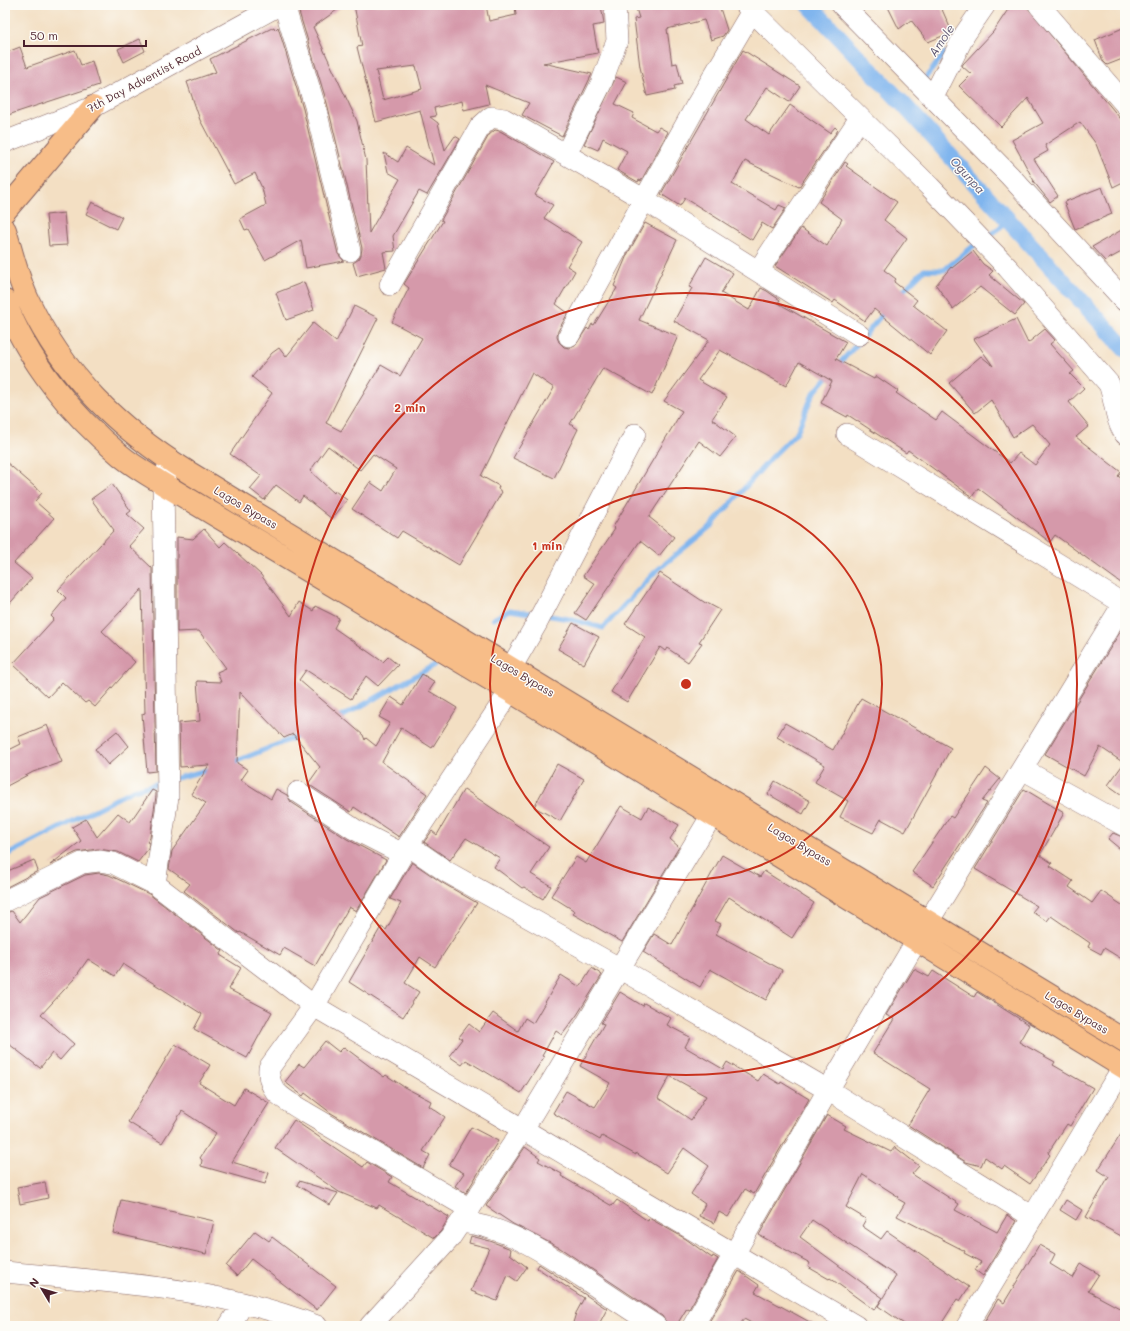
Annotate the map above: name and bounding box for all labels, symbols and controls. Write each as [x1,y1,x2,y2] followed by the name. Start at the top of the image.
[924,21,958,59] water label: Amole
[24,22,146,48] scale bar
[30,27,58,43] text: 50 m
[84,43,204,115] street label: 7th Day Adventist Road
[947,153,989,197] water label: Ogunpa
[394,399,426,415] text: 2 min
[212,482,280,532] street label: Lagos Bypass
[532,537,562,553] text: 1 min
[489,650,557,700] street label: Lagos Bypass
[679,677,693,691] centre of rings
[766,819,834,869] street label: Lagos Bypass
[1043,987,1111,1037] street label: Lagos Bypass
[22,1269,62,1309] north arrow
[25,1275,42,1290] text: N

